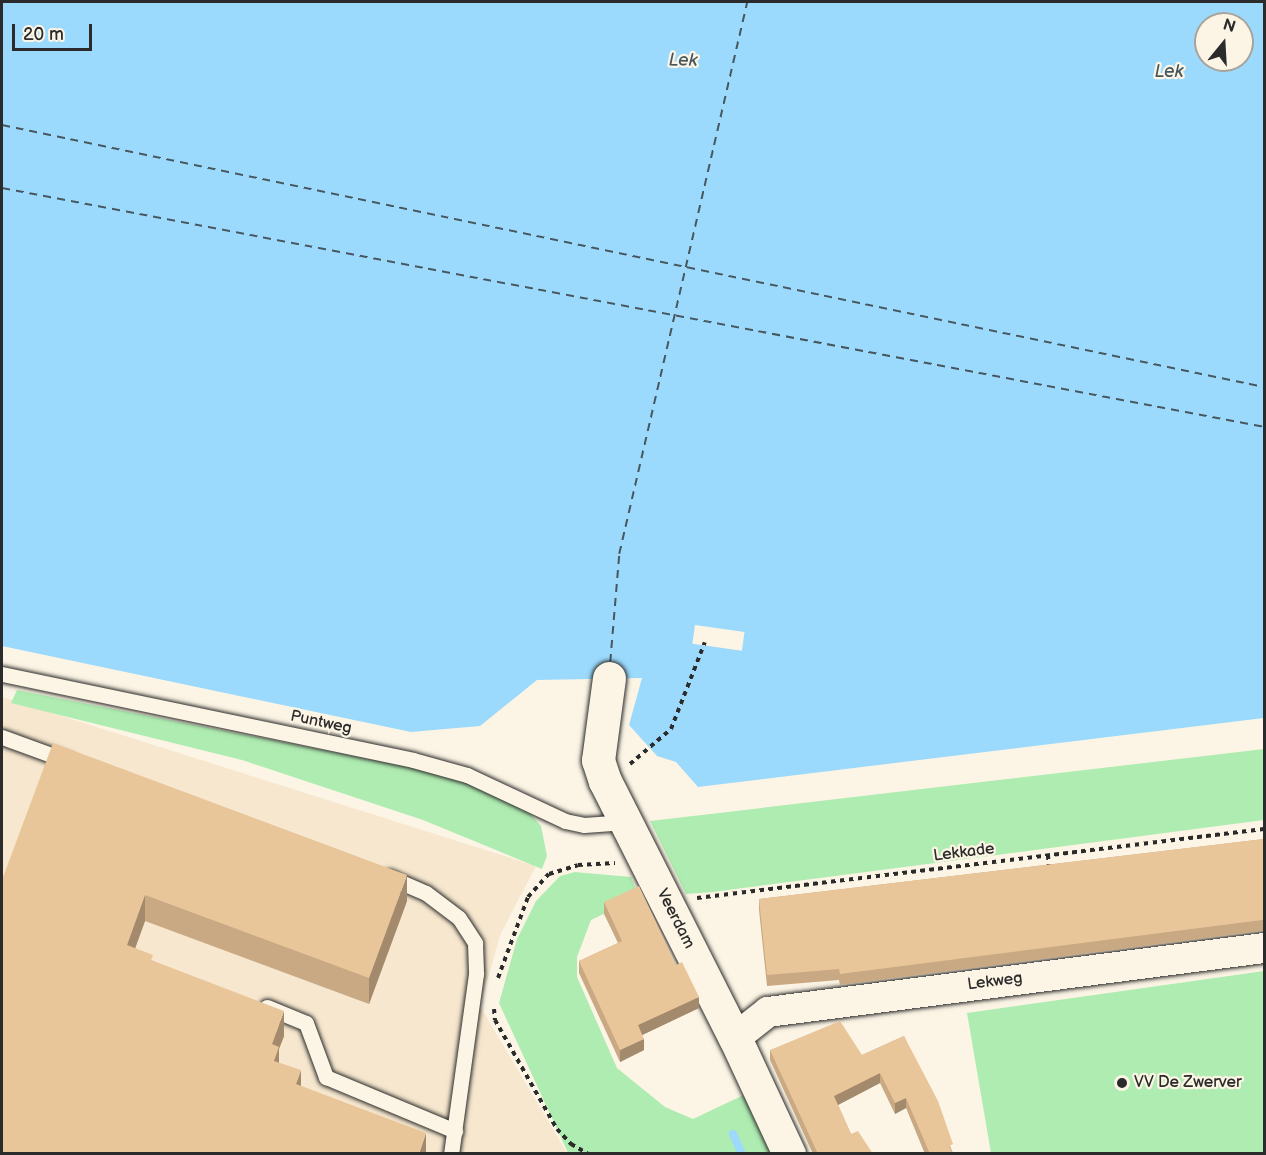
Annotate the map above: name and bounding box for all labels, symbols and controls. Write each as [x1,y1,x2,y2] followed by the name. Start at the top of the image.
[15,12,94,50] scale bar
[1194,12,1254,72] north arrow
[1220,15,1238,37] text: N
[23,24,64,45] text: 20 m
[668,50,698,72] water label: Lek
[1155,61,1183,83] water label: Lek
[289,707,353,739] street label: Puntweg
[932,840,996,866] street label: Lekkade
[652,886,698,952] street label: Veerdam
[966,969,1024,995] street label: Lekweg
[1134,1073,1242,1093] place label: VV De Zwerver
[1115,1076,1129,1090] marker: VV De Zwerver

